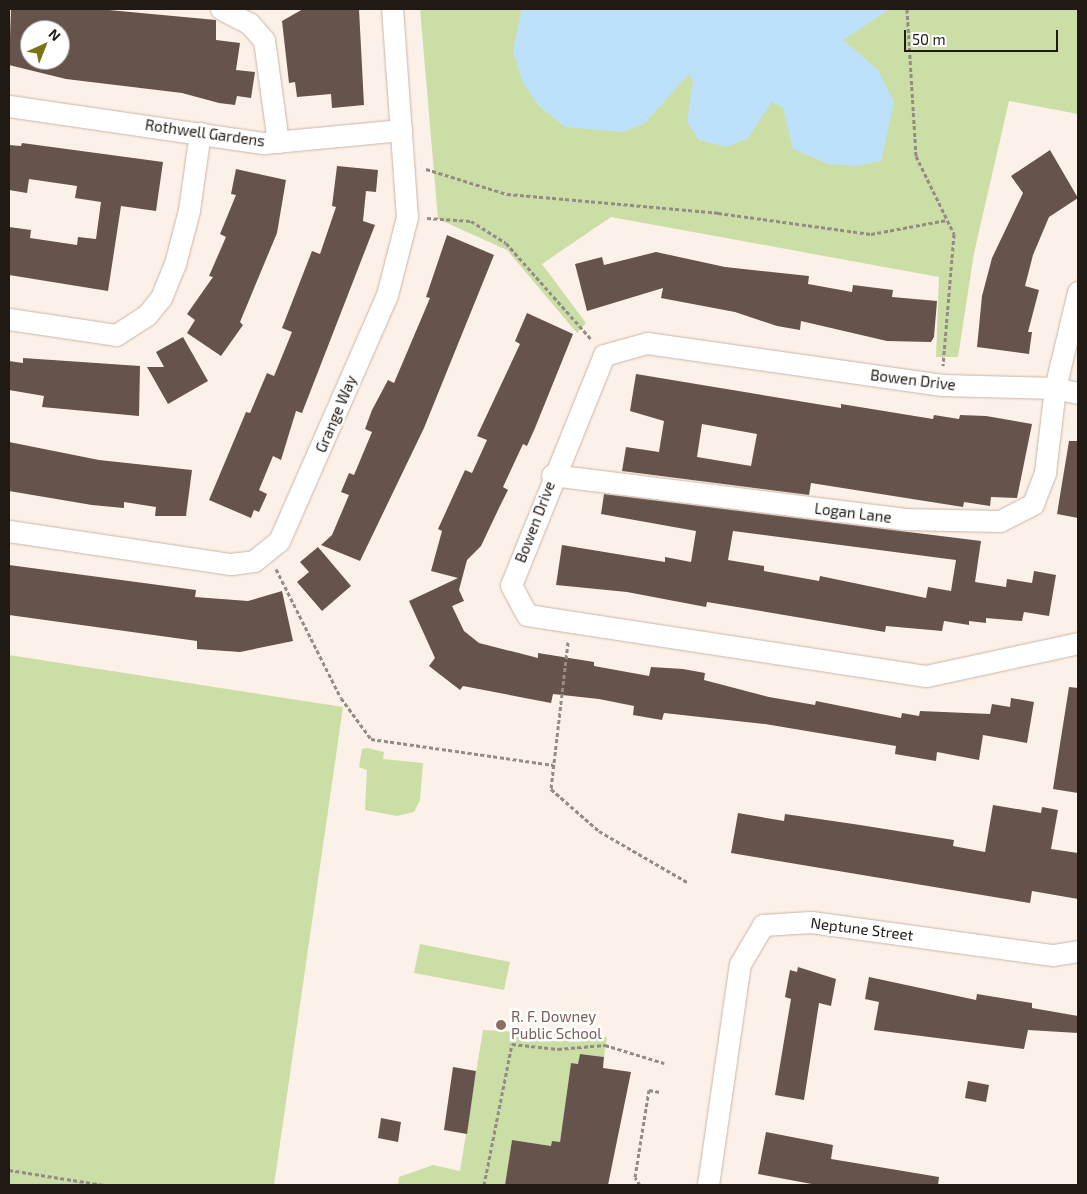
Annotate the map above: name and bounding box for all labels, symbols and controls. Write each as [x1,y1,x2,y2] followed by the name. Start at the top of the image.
[20,20,70,70] north arrow
[907,20,1061,52] scale bar
[46,25,65,44] text: N
[912,30,946,48] text: 50 m
[144,116,266,150] street label: Rothwell Gardens
[869,366,957,394] street label: Bowen Drive
[312,373,360,455] street label: Grange Way
[511,479,559,565] street label: Bowen Drive
[813,499,893,527] street label: Logan Lane
[810,914,914,944] street label: Neptune Street
[511,1007,602,1042] place label: R. F. Downey Public School
[495,1019,507,1031] marker: R. F. Downey Public School

